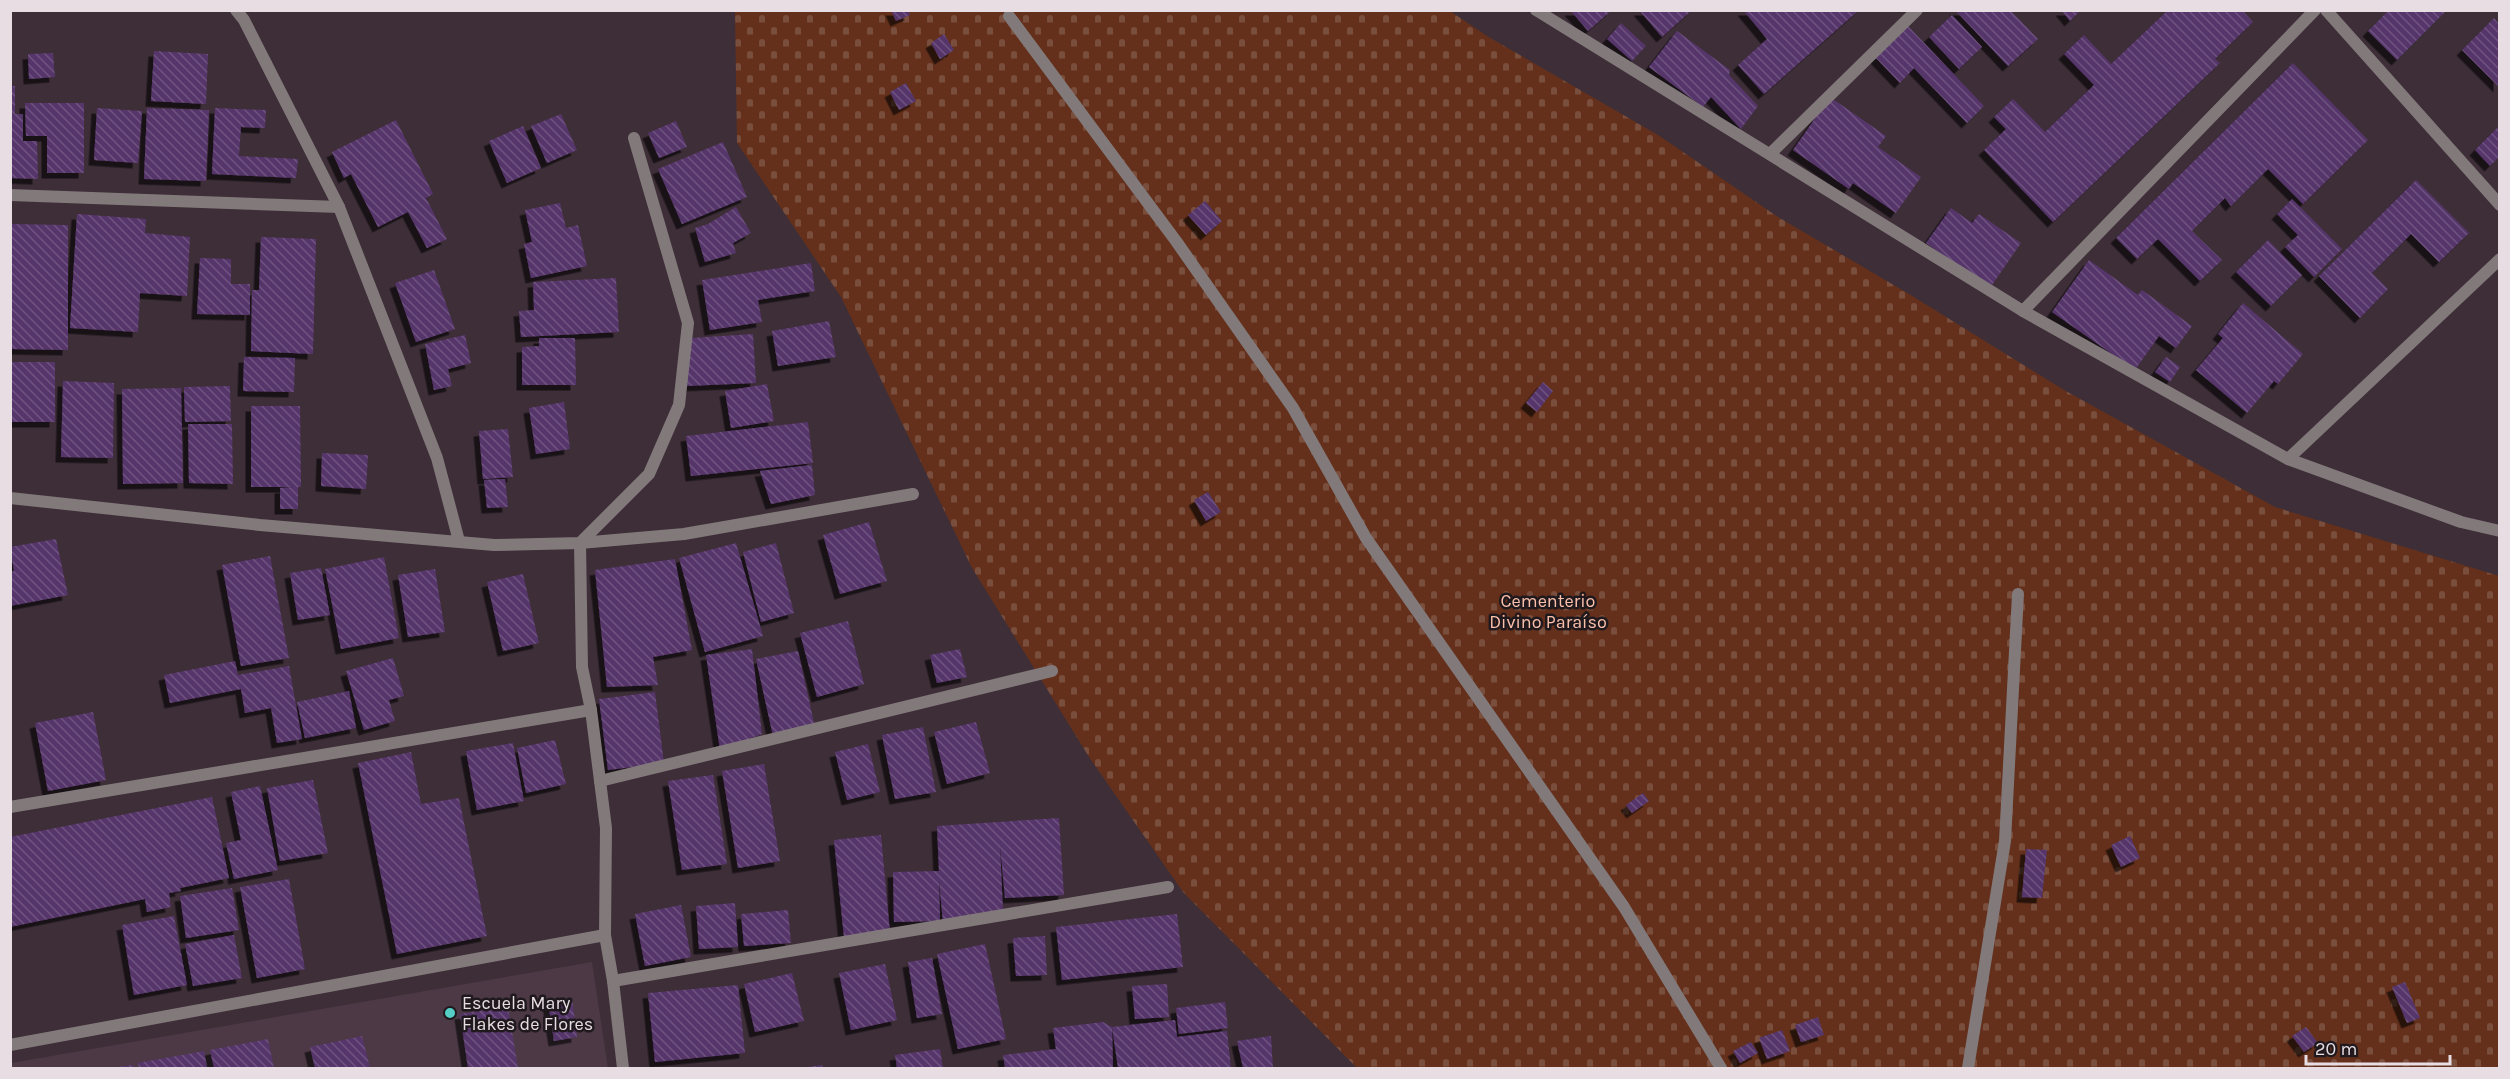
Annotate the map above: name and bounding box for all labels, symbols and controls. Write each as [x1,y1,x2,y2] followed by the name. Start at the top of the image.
[1489,590,1607,633] park label: Cementerio Divino Paraíso
[462,992,593,1035] place label: Escuela Mary Flakes de Flores
[443,1006,457,1020] marker: Escuela Mary Flakes de Flores
[2306,1028,2450,1066] scale bar
[2315,1038,2357,1060] text: 20 m

